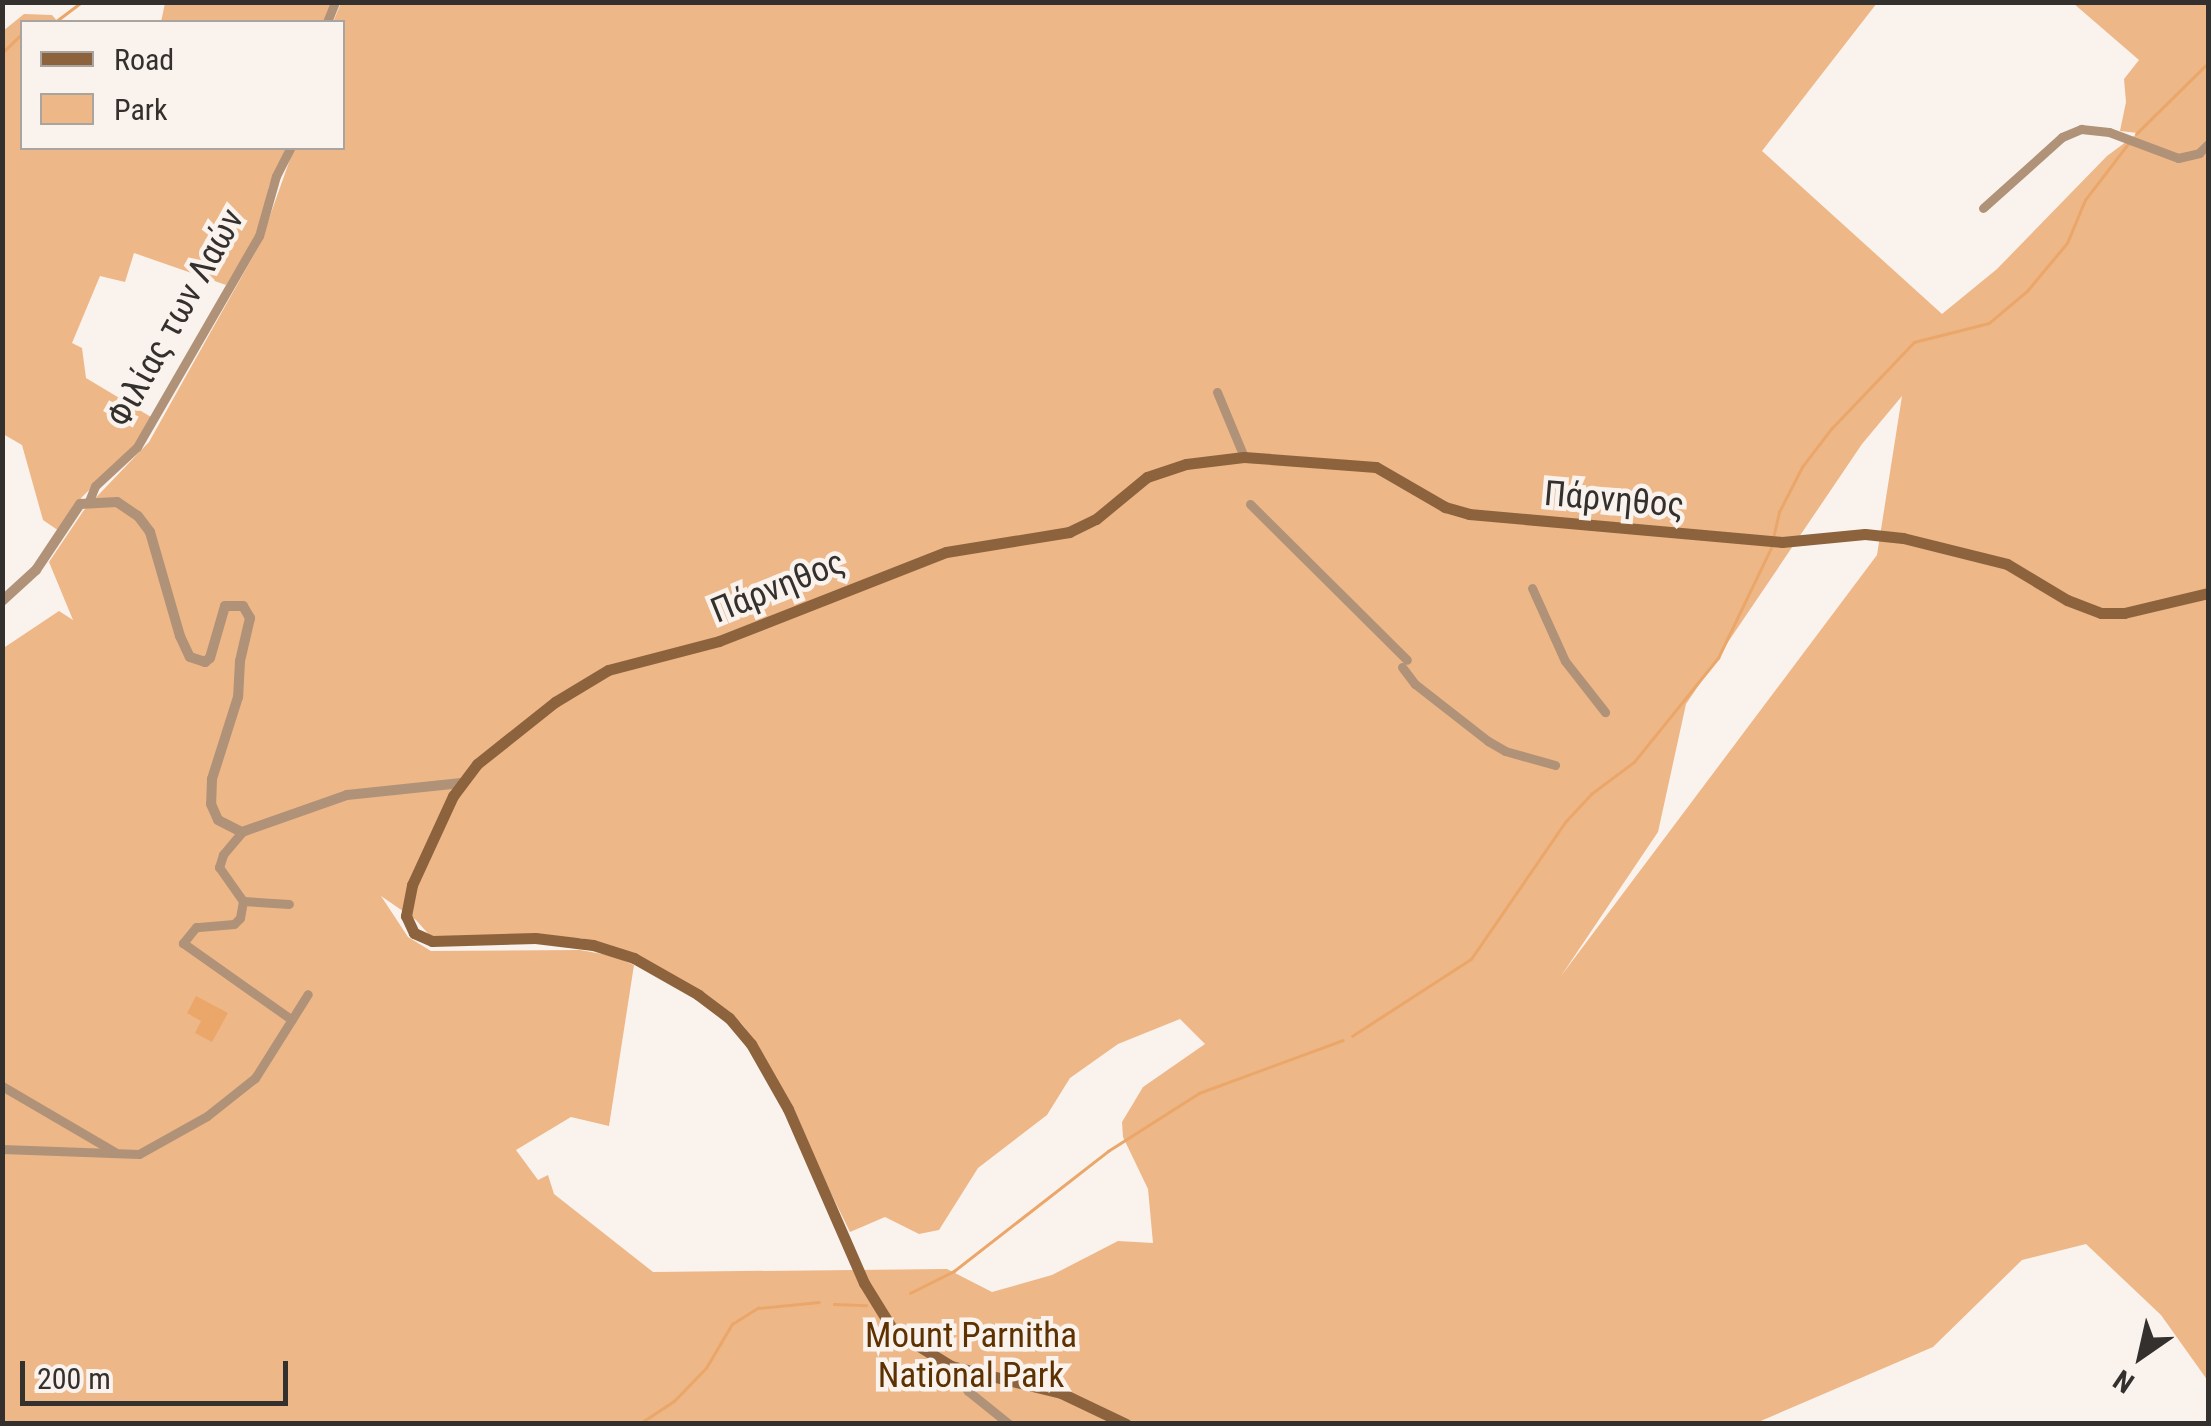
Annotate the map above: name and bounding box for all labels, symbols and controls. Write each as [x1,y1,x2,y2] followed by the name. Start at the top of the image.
[20,20,345,150] legend
[114,42,174,77] text: Road
[114,92,168,127] text: Park
[99,202,253,434] street label: Φιλίας των Λαών
[1542,473,1686,527] street label: Πάρνηθος
[705,541,851,633] street label: Πάρνηθος
[2091,1306,2191,1406] north arrow
[865,1315,1077,1397] park label: Mount Parnitha National Park
[25,1341,292,1403] scale bar
[37,1361,111,1396] text: 200 m
[2108,1363,2140,1400] text: N

